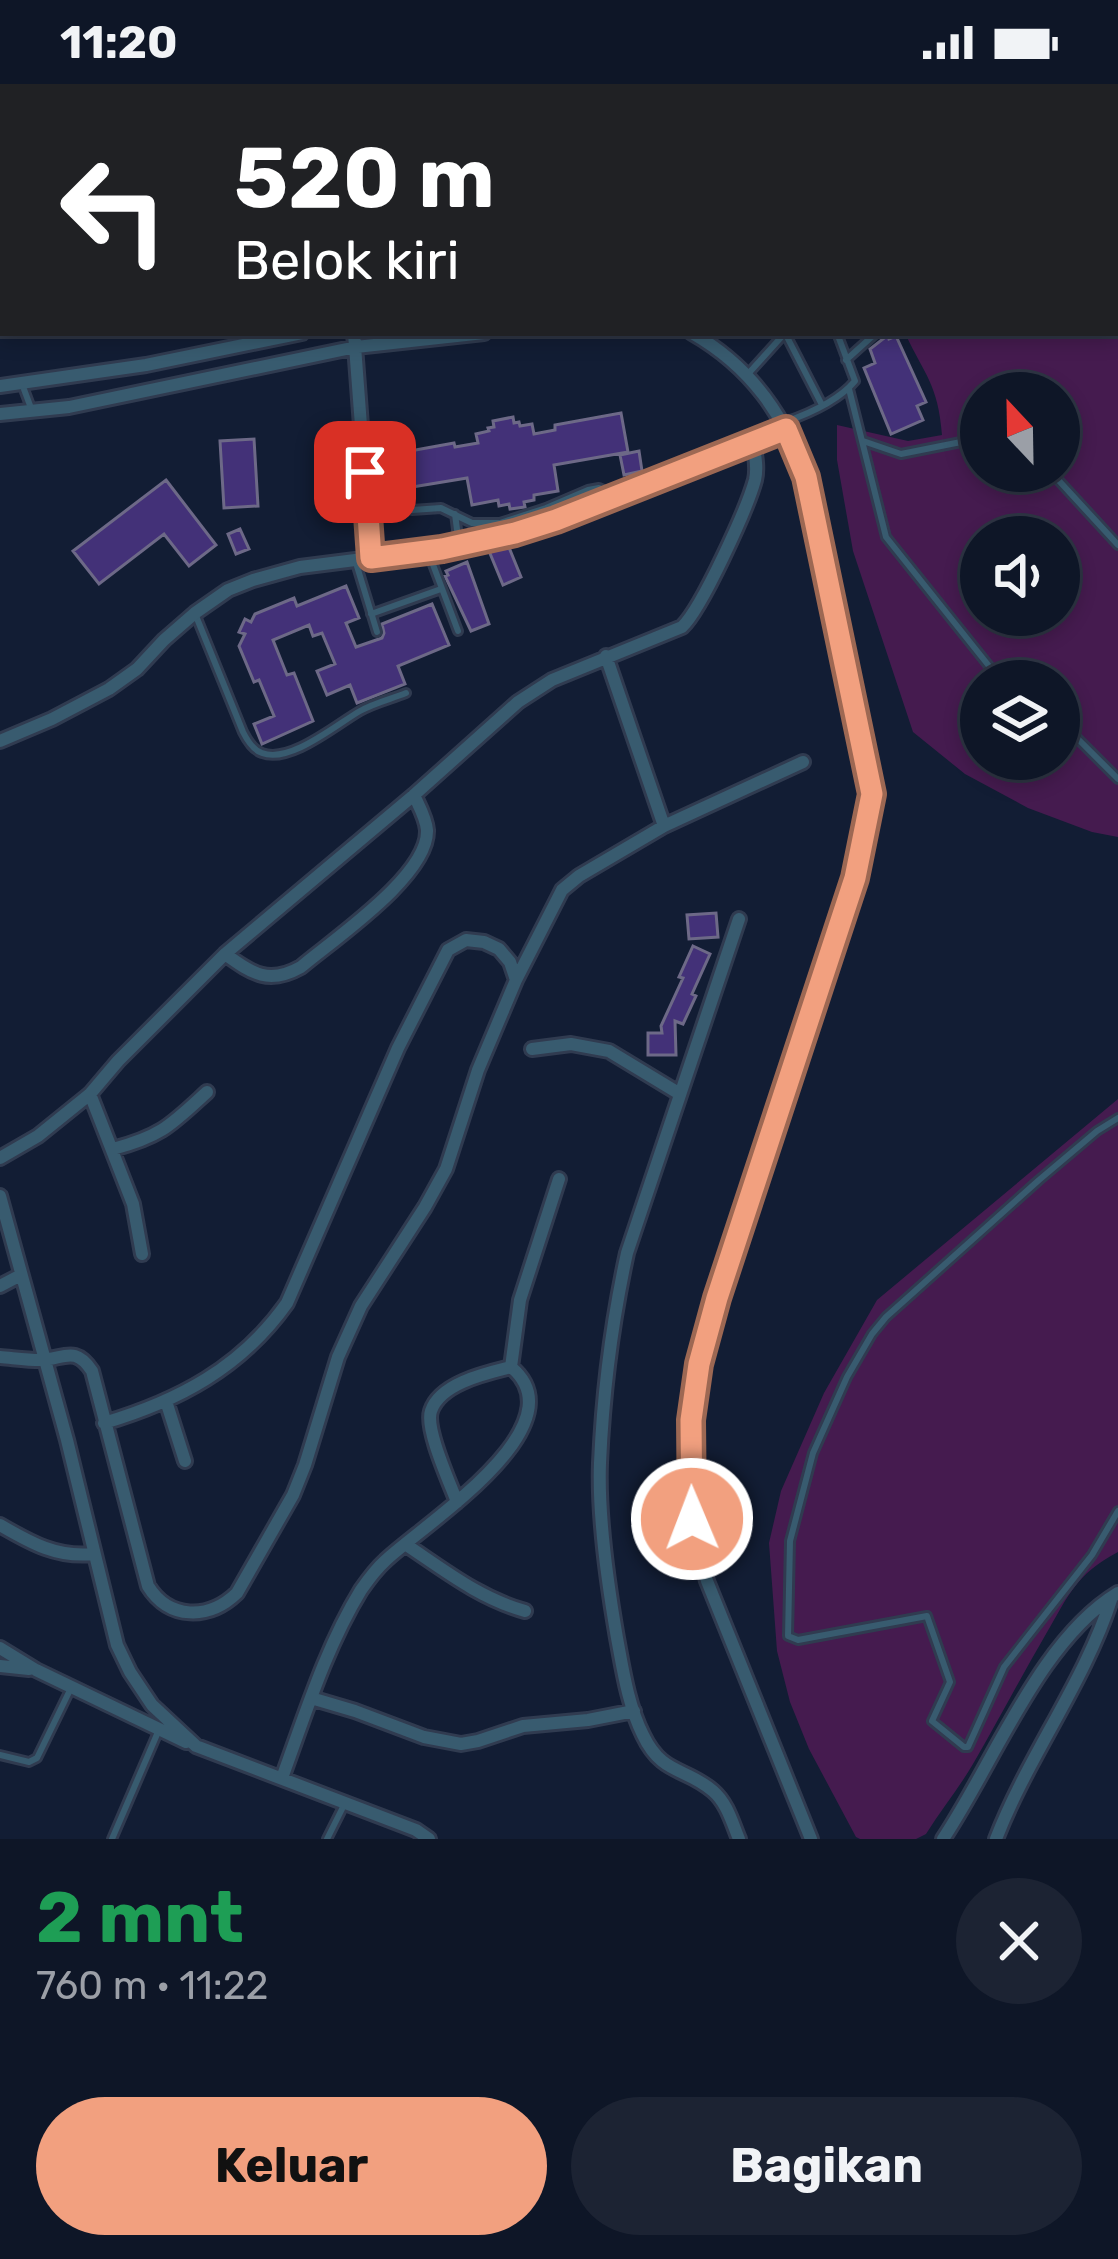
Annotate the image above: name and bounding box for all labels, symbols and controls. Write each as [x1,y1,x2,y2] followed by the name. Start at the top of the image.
[60,16,178,69] text: 11:20
[234,128,495,228] text: 520 m
[36,132,192,288] icon: left
[234,229,460,293] text: Belok kiri
[960,372,1080,492] north arrow
[960,372,1080,780] map controls
[314,421,416,523] pin
[332,439,398,505] icon: arrive
[960,516,1080,636] button: sound
[960,660,1080,780] button: layers
[629,1456,755,1582] position arrow
[36,1875,244,1960] text: 2 mnt
[956,1878,1082,2004] button: close
[36,1963,268,2009] text: 760 m · 11:22
[36,2097,547,2235] button: Keluar
[571,2097,1082,2235] button: Bagikan

